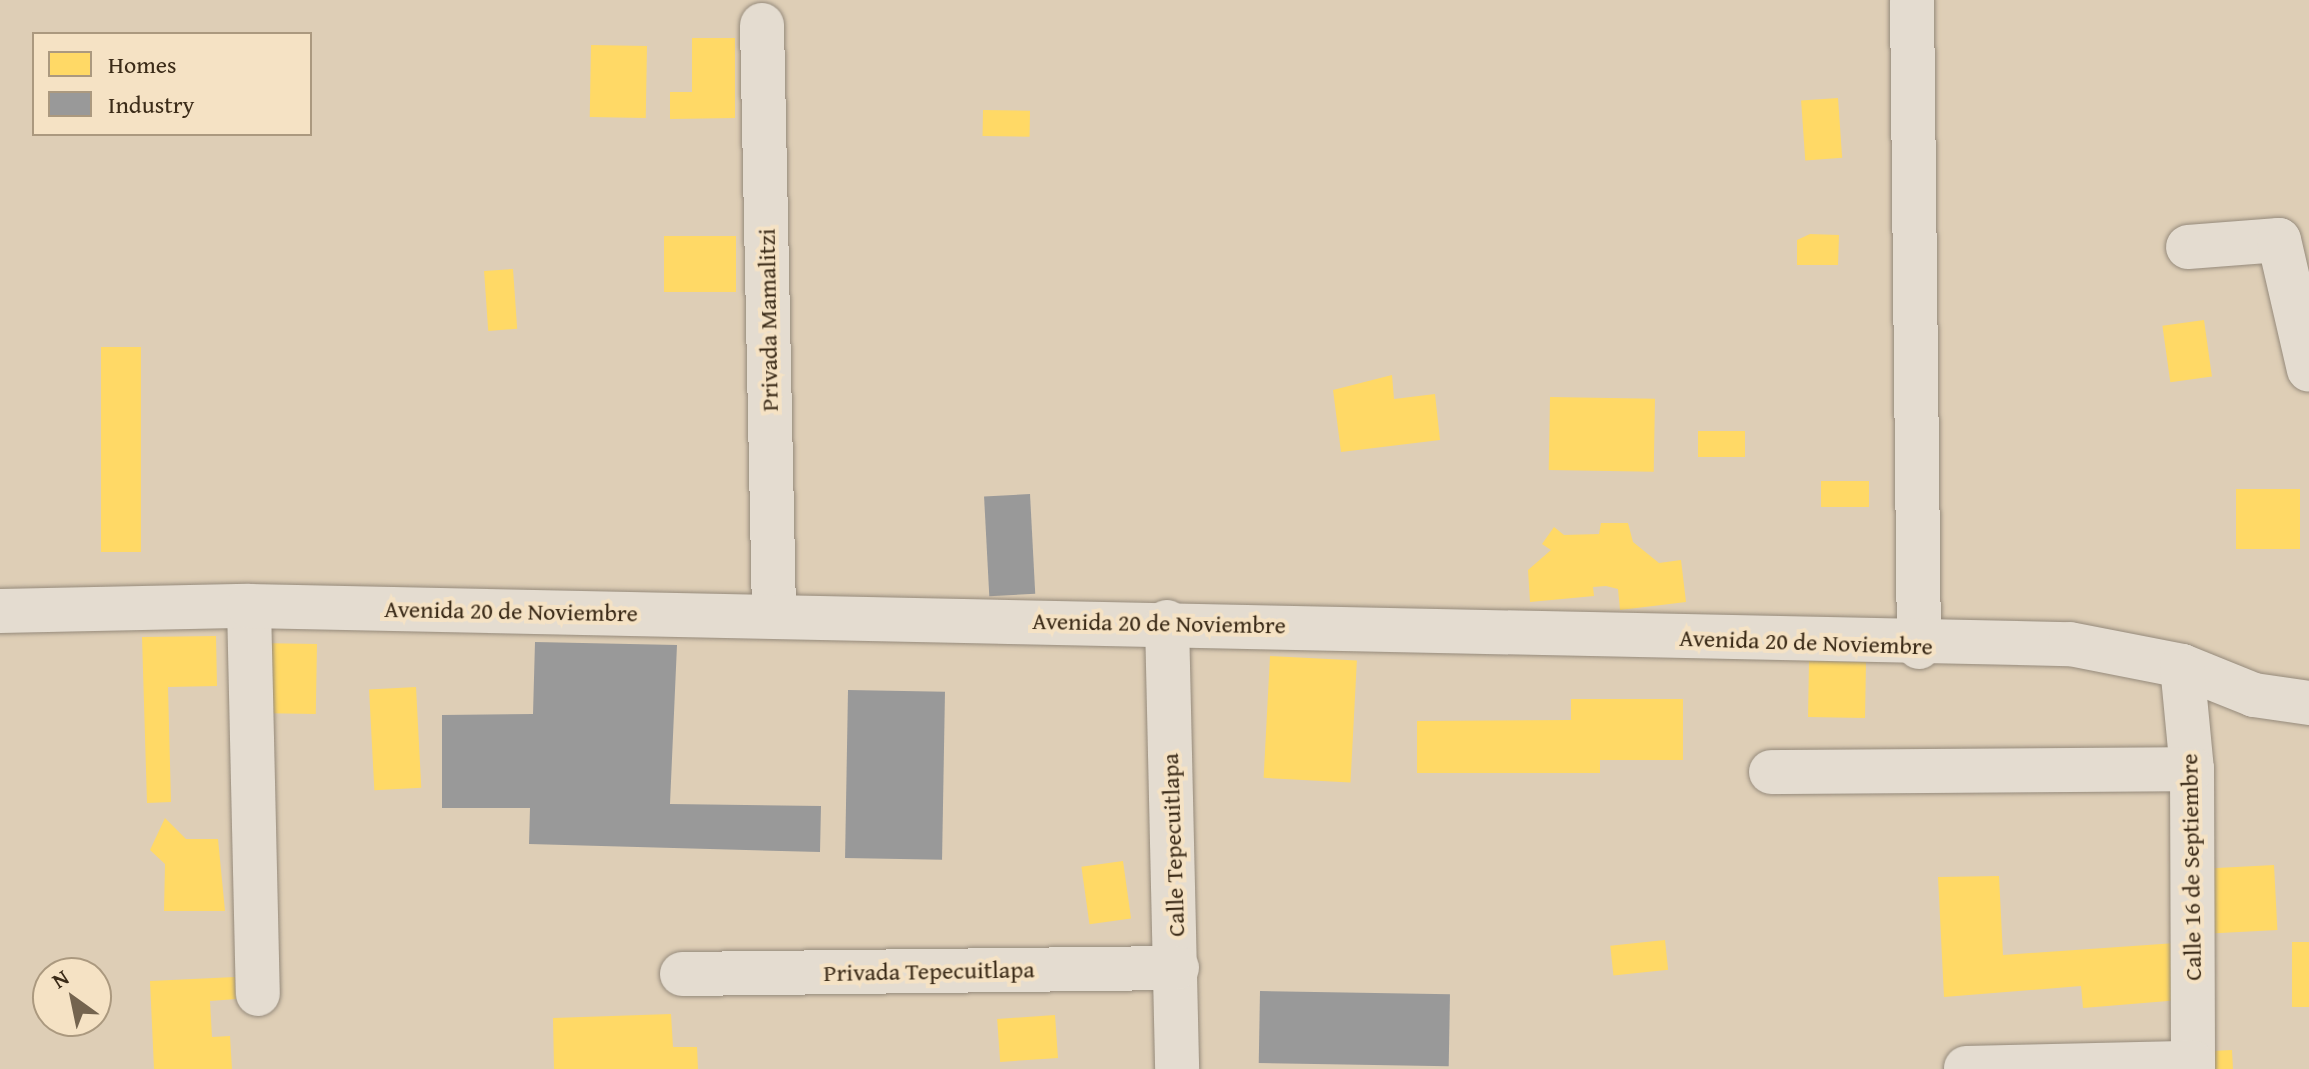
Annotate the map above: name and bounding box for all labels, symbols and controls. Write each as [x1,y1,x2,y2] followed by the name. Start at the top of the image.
[32,32,312,136] legend
[108,47,177,82] text: Homes
[108,87,195,122] text: Industry
[752,228,784,412] street label: Privada Mamalitzi
[384,594,638,628] street label: Avenida 20 de Noviembre
[1032,606,1286,640] street label: Avenida 20 de Noviembre
[1679,623,1933,661] street label: Avenida 20 de Noviembre
[1155,753,1191,937] street label: Calle Tepecuitlapa
[2175,753,2207,981] street label: Calle 16 de Septiembre
[823,955,1035,987] street label: Privada Tepecuitlapa
[32,957,112,1037] north arrow
[45,961,75,996] text: N

